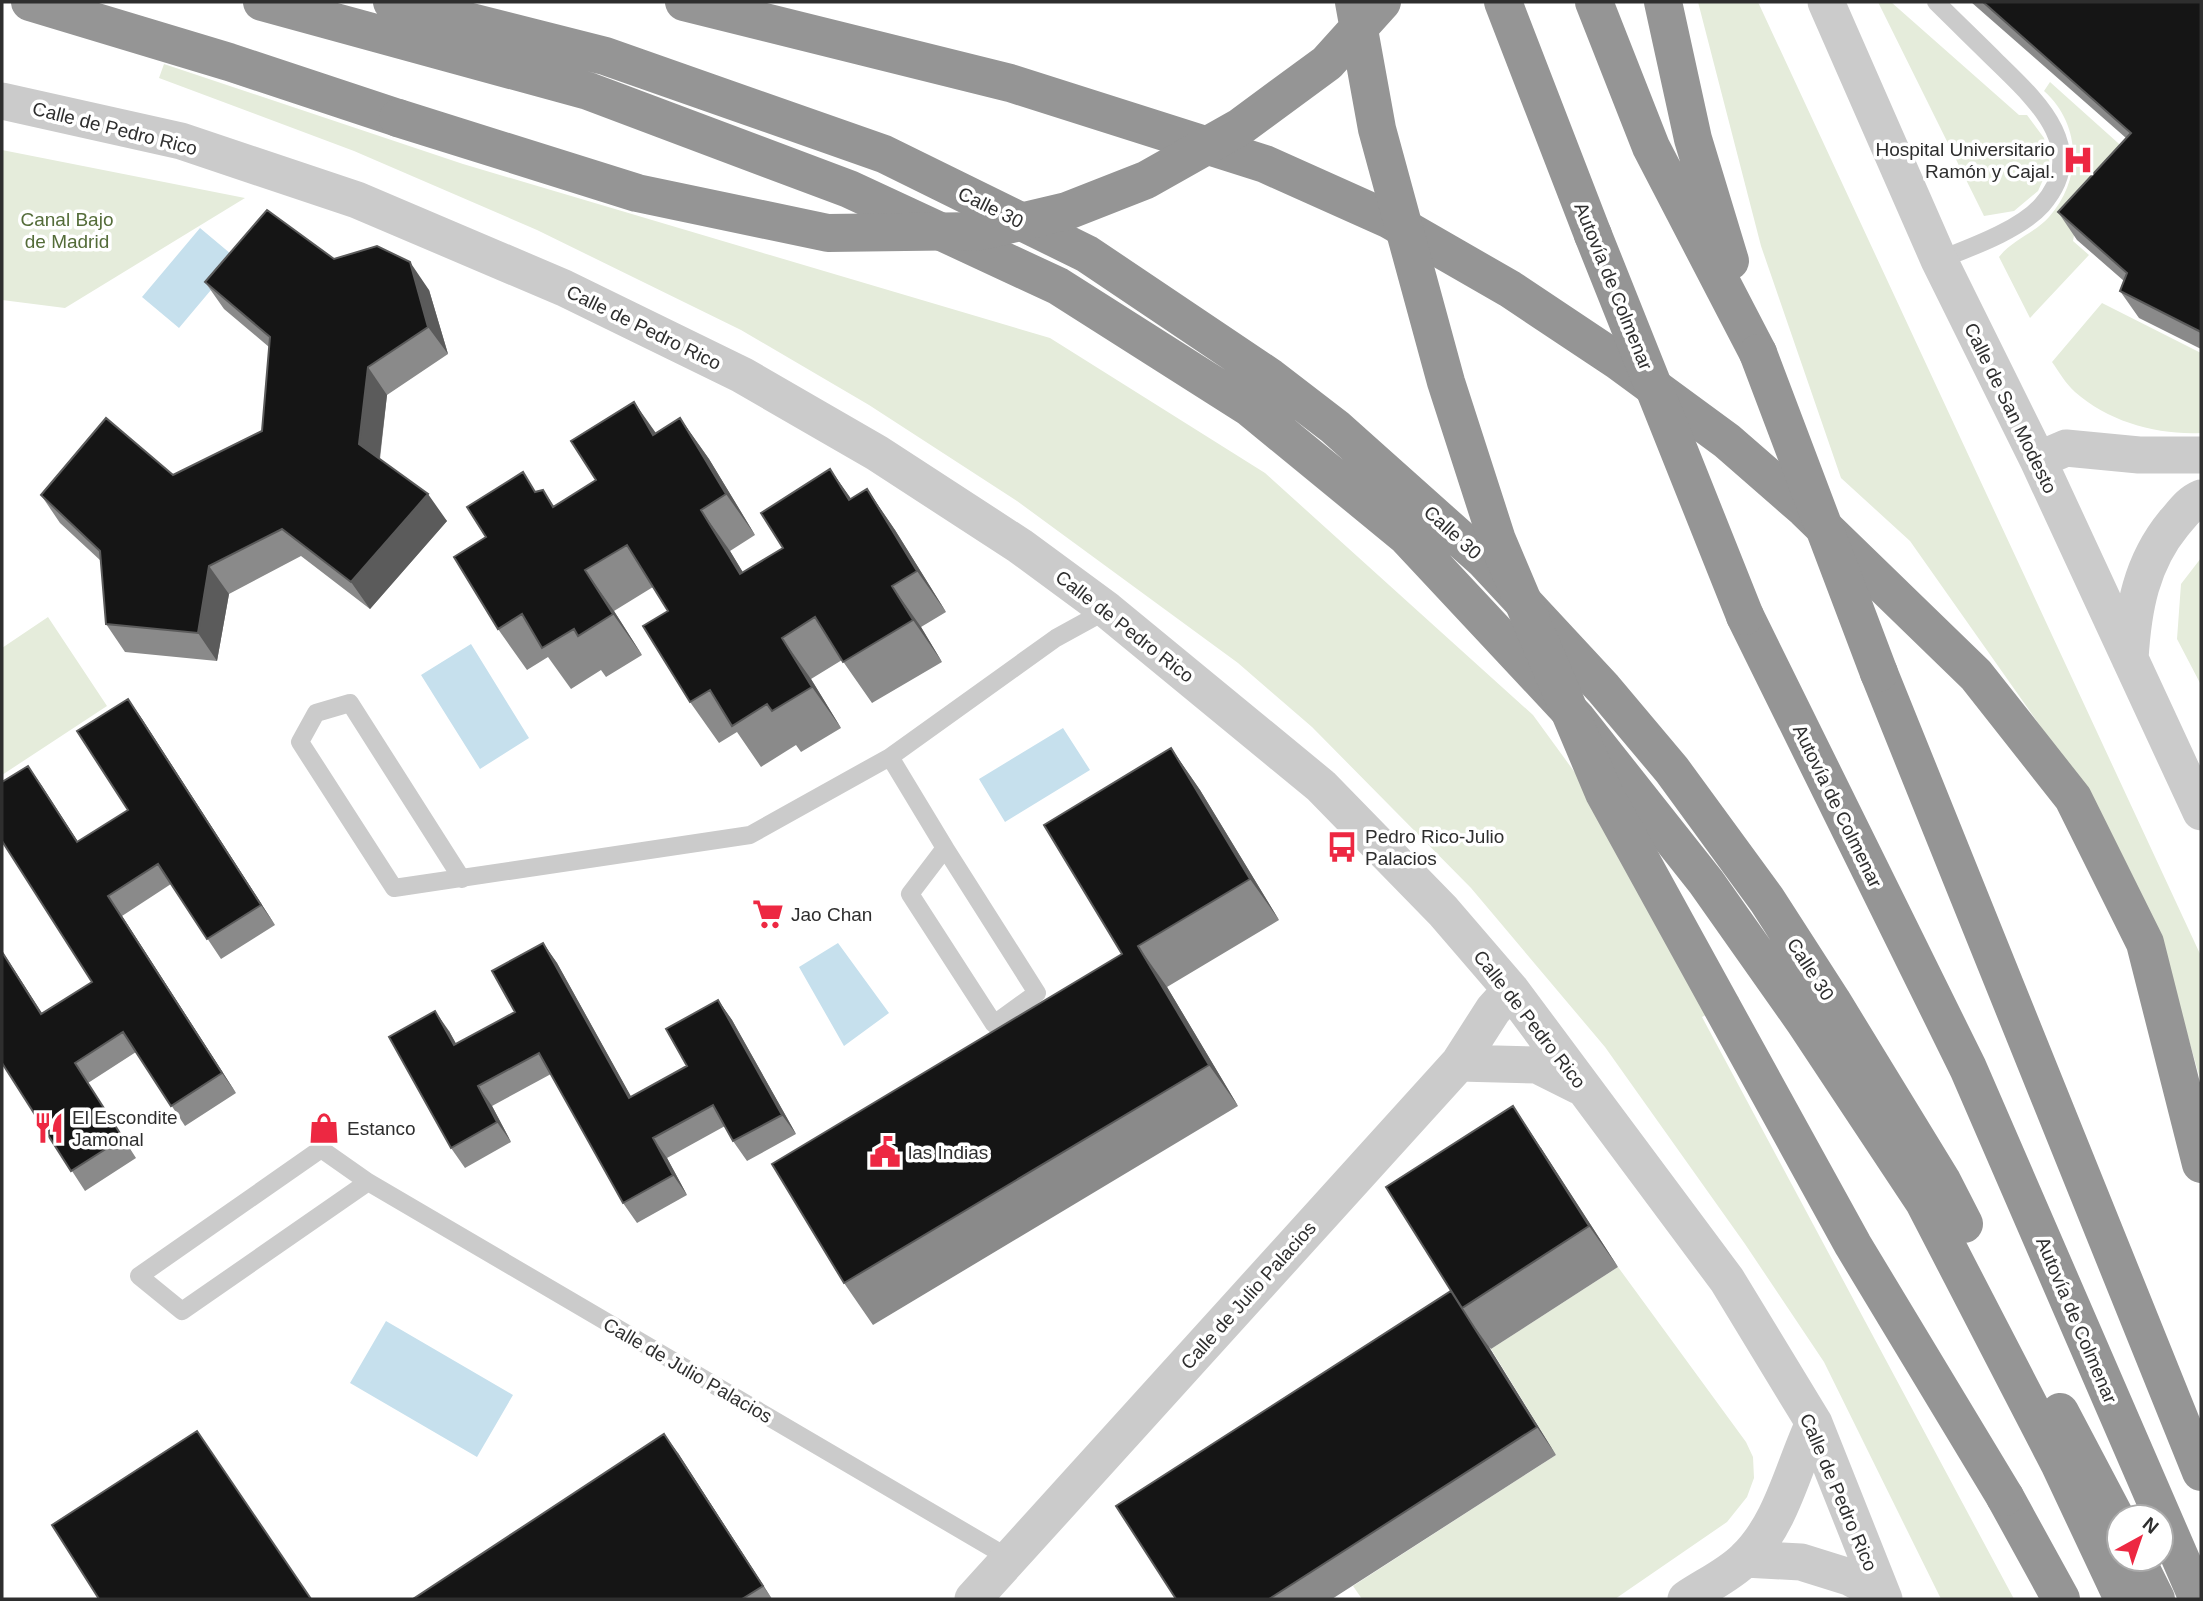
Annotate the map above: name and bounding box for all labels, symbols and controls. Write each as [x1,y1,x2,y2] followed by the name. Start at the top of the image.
[30,98,199,159] street label: Calle de Pedro Rico
[1875,139,2055,182] place label: Hospital Universitario Ramón y Cajal.
[2061,143,2095,177] hospital icon: Hospital Universitario Ramón y Cajal.
[955,183,1027,232] street label: Calle 30
[1570,200,1657,373] street label: Autovía de Colmenar
[21,209,113,252] park label: Canal Bajo de Madrid
[563,281,724,374] street label: Calle de Pedro Rico
[1960,320,2061,497] street label: Calle de San Modesto
[1420,501,1486,564] street label: Calle 30
[1052,566,1198,687] street label: Calle de Pedro Rico
[1789,721,1886,892] street label: Autovía de Colmenar
[1365,826,1504,869] place label: Pedro Rico-Julio Palacios
[1325,830,1359,864] bus stop icon: Pedro Rico-Julio Palacios
[751,897,785,931] supermarket icon: Jao Chan
[791,904,872,925] place label: Jao Chan
[1783,934,1838,1004] street label: Calle 30
[1469,946,1590,1092] street label: Calle de Pedro Rico
[72,1107,178,1150] place label: El Escondite Jamonal
[32,1111,66,1145] restaurant icon: El Escondite Jamonal
[307,1111,341,1145] shop icon: Estanco
[347,1118,416,1139] place label: Estanco
[868,1135,902,1169] public building icon: las Indias
[908,1142,988,1163] place label: las Indias
[1177,1217,1320,1373] street label: Calle de Julio Palacios
[2032,1234,2121,1407] street label: Autovía de Colmenar
[600,1314,776,1427] street label: Calle de Julio Palacios
[1796,1410,1881,1574] street label: Calle de Pedro Rico
[2105,1503,2175,1573] north arrow
[2139,1513,2163,1538] text: N

